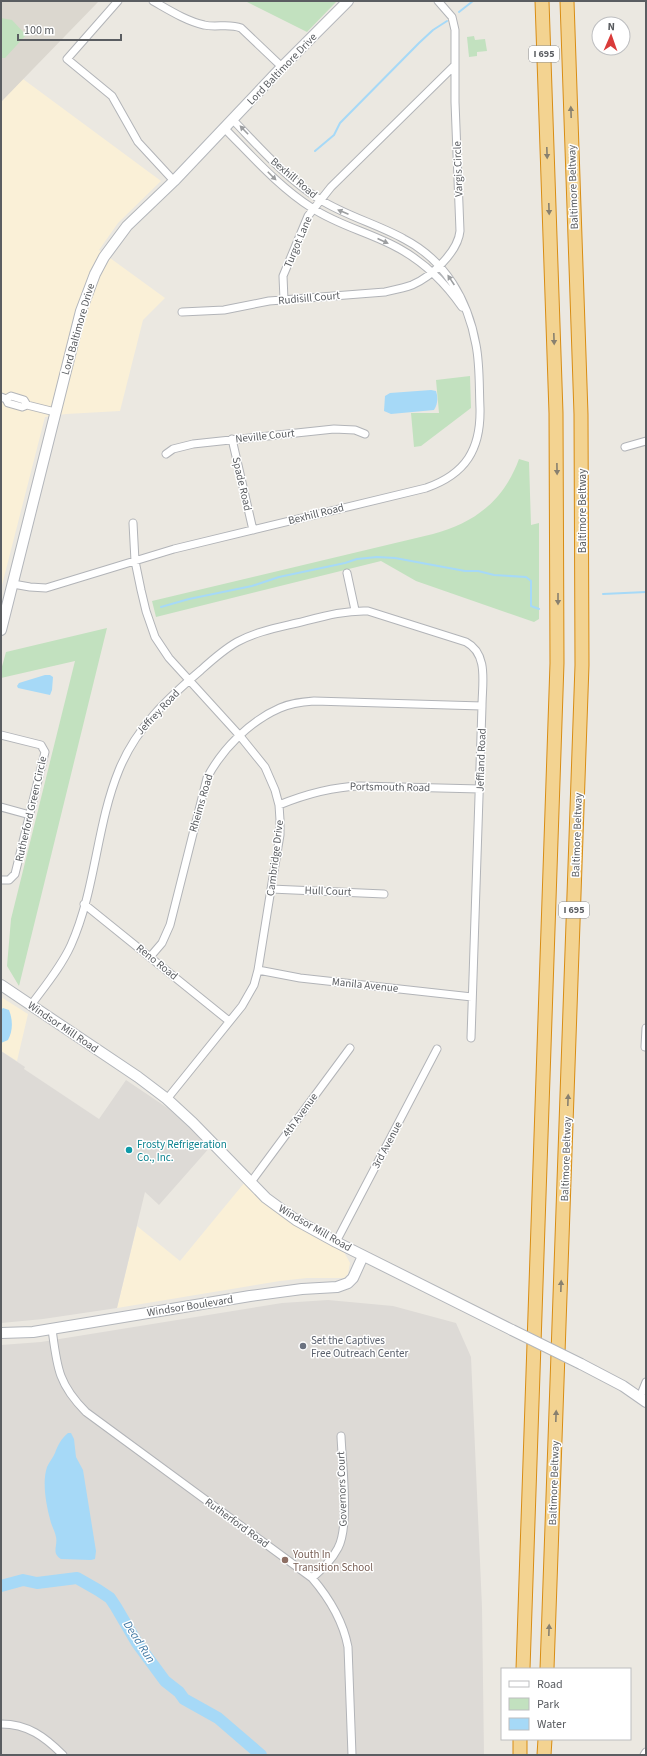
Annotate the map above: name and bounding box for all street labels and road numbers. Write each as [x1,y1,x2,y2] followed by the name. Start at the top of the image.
[244,29,321,108] street label: Lord Baltimore Drive
[529,46,559,62] road number: I 695
[450,140,466,197] street label: Vargis Circle
[564,144,582,230] street label: Baltimore Beltway
[267,154,321,202] street label: Bexhill Road
[280,213,316,270] street label: Turgot Lane
[58,281,98,377] street label: Lord Baltimore Drive
[277,288,341,308] street label: Rudisill Court
[235,425,296,447] street label: Neville Court
[229,456,255,512] street label: Spade Road
[575,469,590,553] street label: Baltimore Beltway
[287,500,345,528] street label: Bexhill Road
[133,686,183,738] street label: Jeffrey Road
[472,728,490,792] street label: Jeffland Road
[12,754,51,863] street label: Rutherford Green Circle
[186,772,216,834] street label: Rheims Road
[350,779,430,795] street label: Portsmouth Road
[568,792,586,878] street label: Baltimore Beltway
[263,819,287,897] street label: Cambridge Drive
[304,883,352,899] street label: Hull Court
[559,902,589,918] road number: I 695
[133,941,181,983] street label: Reno Road
[331,974,399,996] street label: Manila Avenue
[25,998,101,1056] street label: Windsor Mill Road
[279,1089,321,1140] street label: 4th Avenue
[557,1116,575,1202] street label: Baltimore Beltway
[368,1118,406,1171] street label: 3rd Avenue
[276,1201,354,1255] street label: Windsor Mill Road
[146,1292,234,1320] street label: Windsor Boulevard
[545,1440,563,1526] street label: Baltimore Beltway
[333,1451,351,1527] street label: Governors Court
[202,1495,272,1551] street label: Rutherford Road

